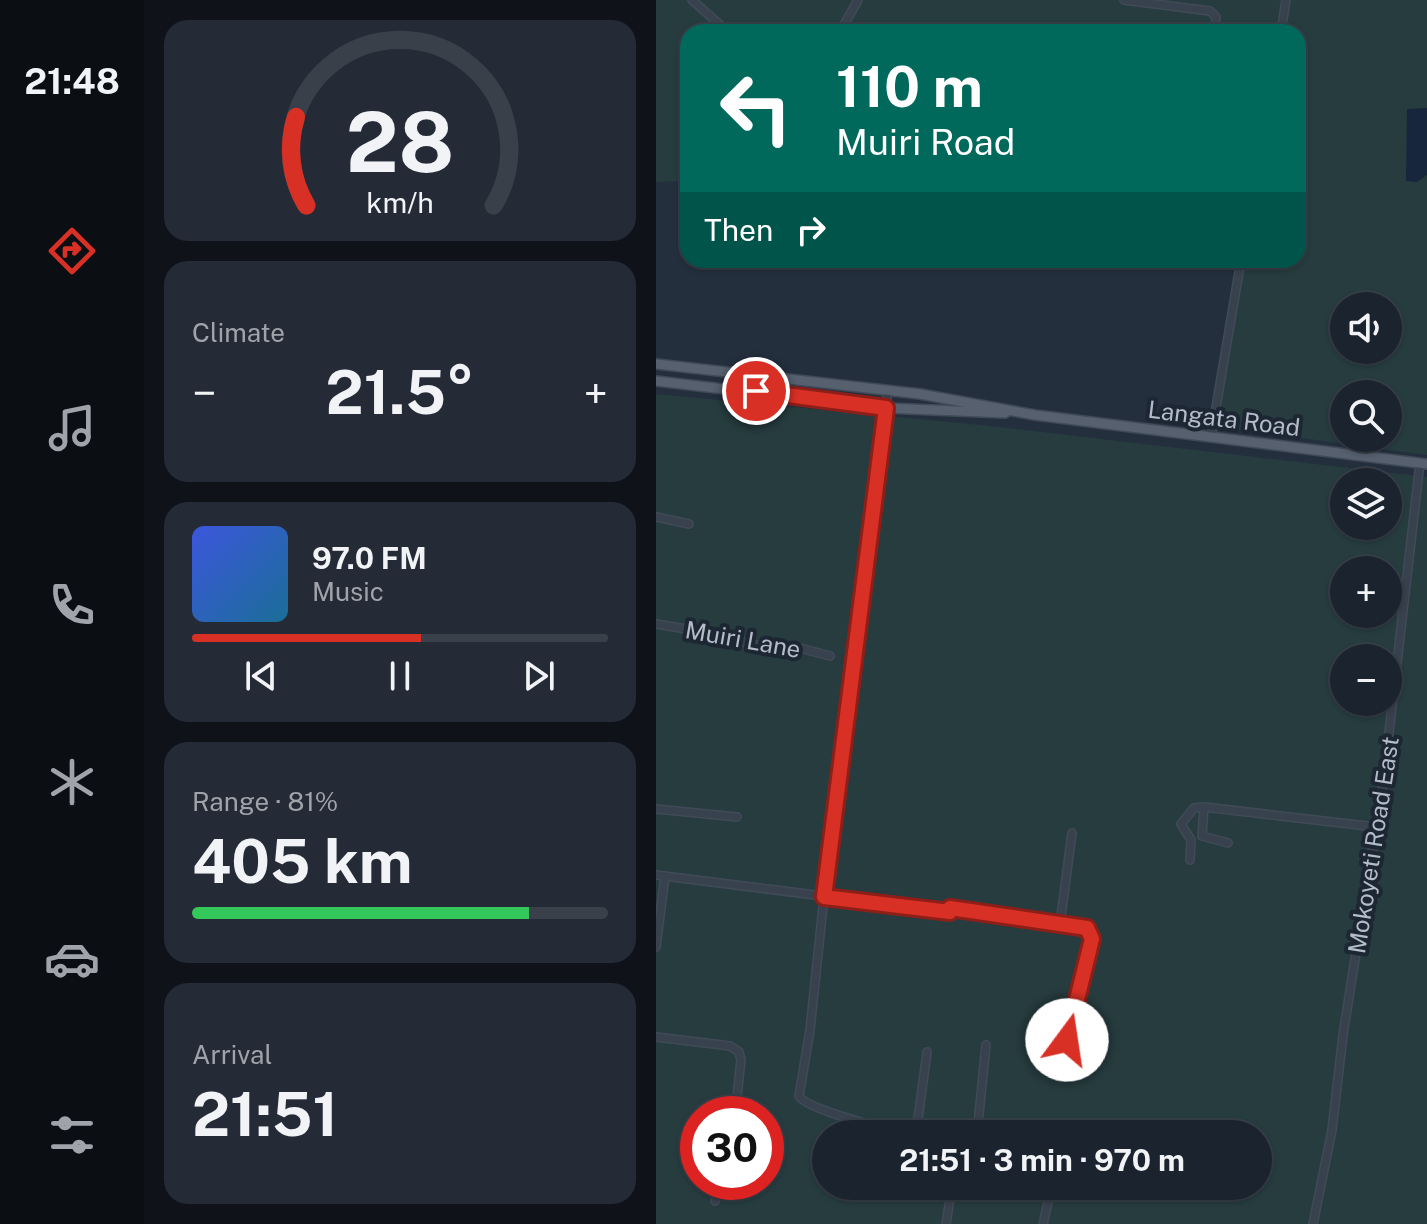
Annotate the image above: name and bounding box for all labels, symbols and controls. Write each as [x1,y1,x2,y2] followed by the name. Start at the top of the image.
[836,54,983,120] text: 110 m
[704,56,808,160] icon: left
[24,60,120,102] text: 21:48
[346,93,454,191] text: 28
[836,121,1015,163] text: Muiri Road
[366,187,434,220] text: km/h
[789,208,833,252] icon: right
[704,212,773,248] text: Then
[44,223,100,279] icon: directions
[1330,292,1402,716] map controls
[1330,292,1402,364] button: sound
[192,317,285,348] text: Climate
[326,357,474,428] text: 21.5°
[722,357,790,425] pin
[192,367,216,419] text: −
[584,367,608,419] text: +
[734,369,778,413] icon: arrive
[1330,380,1402,452] button: search
[1146,395,1302,441] street label: Langata Road
[44,400,100,456] icon: music
[1330,468,1402,540] button: layers
[312,540,427,576] text: 97.0 FM
[1330,556,1402,628] button: +
[312,576,384,607] text: Music
[44,577,100,633] icon: phone
[683,615,803,663] street label: Muiri Lane
[1330,644,1402,716] button: −
[239,654,283,698] icon: previous
[378,654,422,698] icon: pause
[517,654,561,698] icon: next
[1342,734,1404,956] street label: Mokoyeti Road East
[44,754,100,810] icon: climate
[192,786,338,817] text: Range · 81%
[192,826,413,897] text: 405 km
[44,931,100,987] icon: car
[1025,998,1109,1082] position arrow
[192,1039,272,1070] text: Arrival
[192,1079,338,1150] text: 21:51
[680,1096,784,1200] speed limit sign: 30
[44,1107,100,1163] icon: filters
[899,1142,1185,1178] text: 21:51 · 3 min · 970 m

